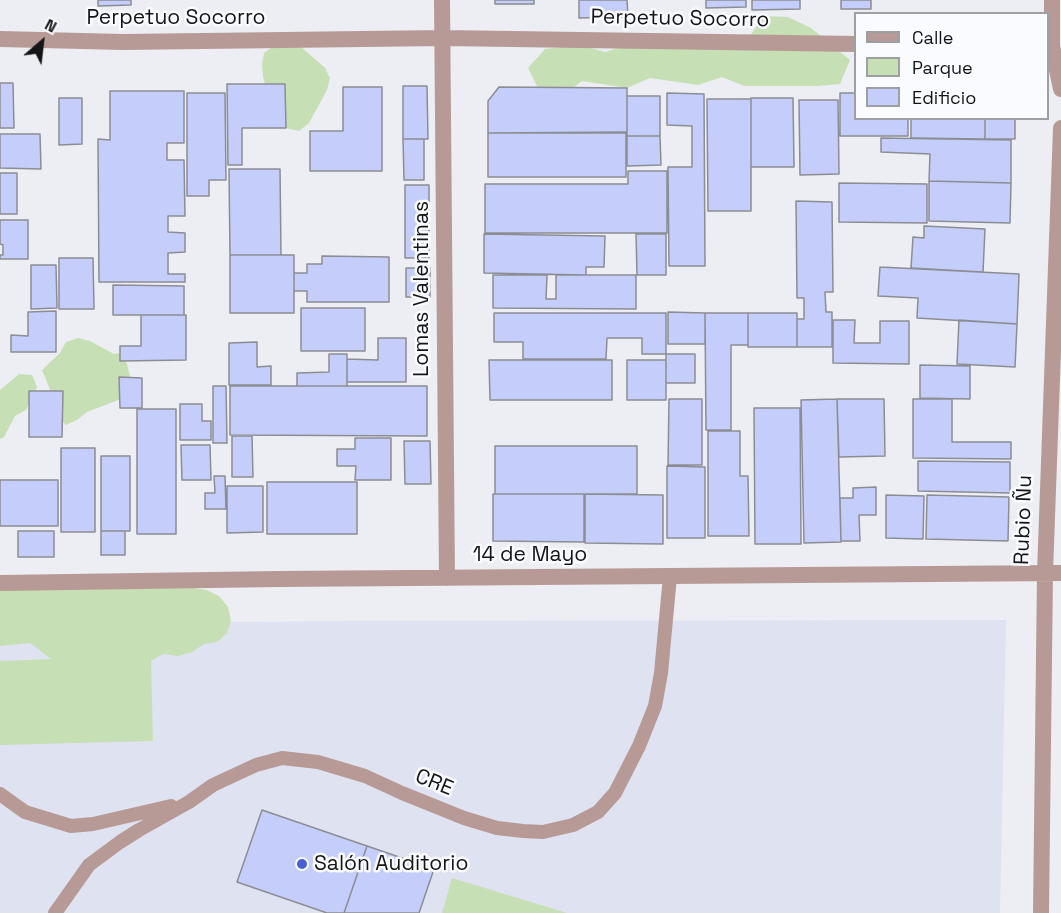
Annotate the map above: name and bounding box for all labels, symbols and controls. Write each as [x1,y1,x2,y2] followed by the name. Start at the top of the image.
[87,5,265,31] street label: Perpetuo Socorro
[590,5,770,33] street label: Perpetuo Socorro
[12,12,72,72] north arrow
[854,12,1049,120] legend
[41,14,60,37] text: N
[912,26,953,49] text: Calle
[912,56,973,79] text: Parque
[912,86,976,109] text: Edificio
[409,201,435,377] street label: Lomas Valentinas
[1010,475,1038,565] street label: Rubio Ñu
[473,542,587,568] street label: 14 de Mayo
[411,764,457,802] street label: CRE
[314,851,468,877] place label: Salón Auditorio
[295,857,309,871] marker: Salón Auditorio

